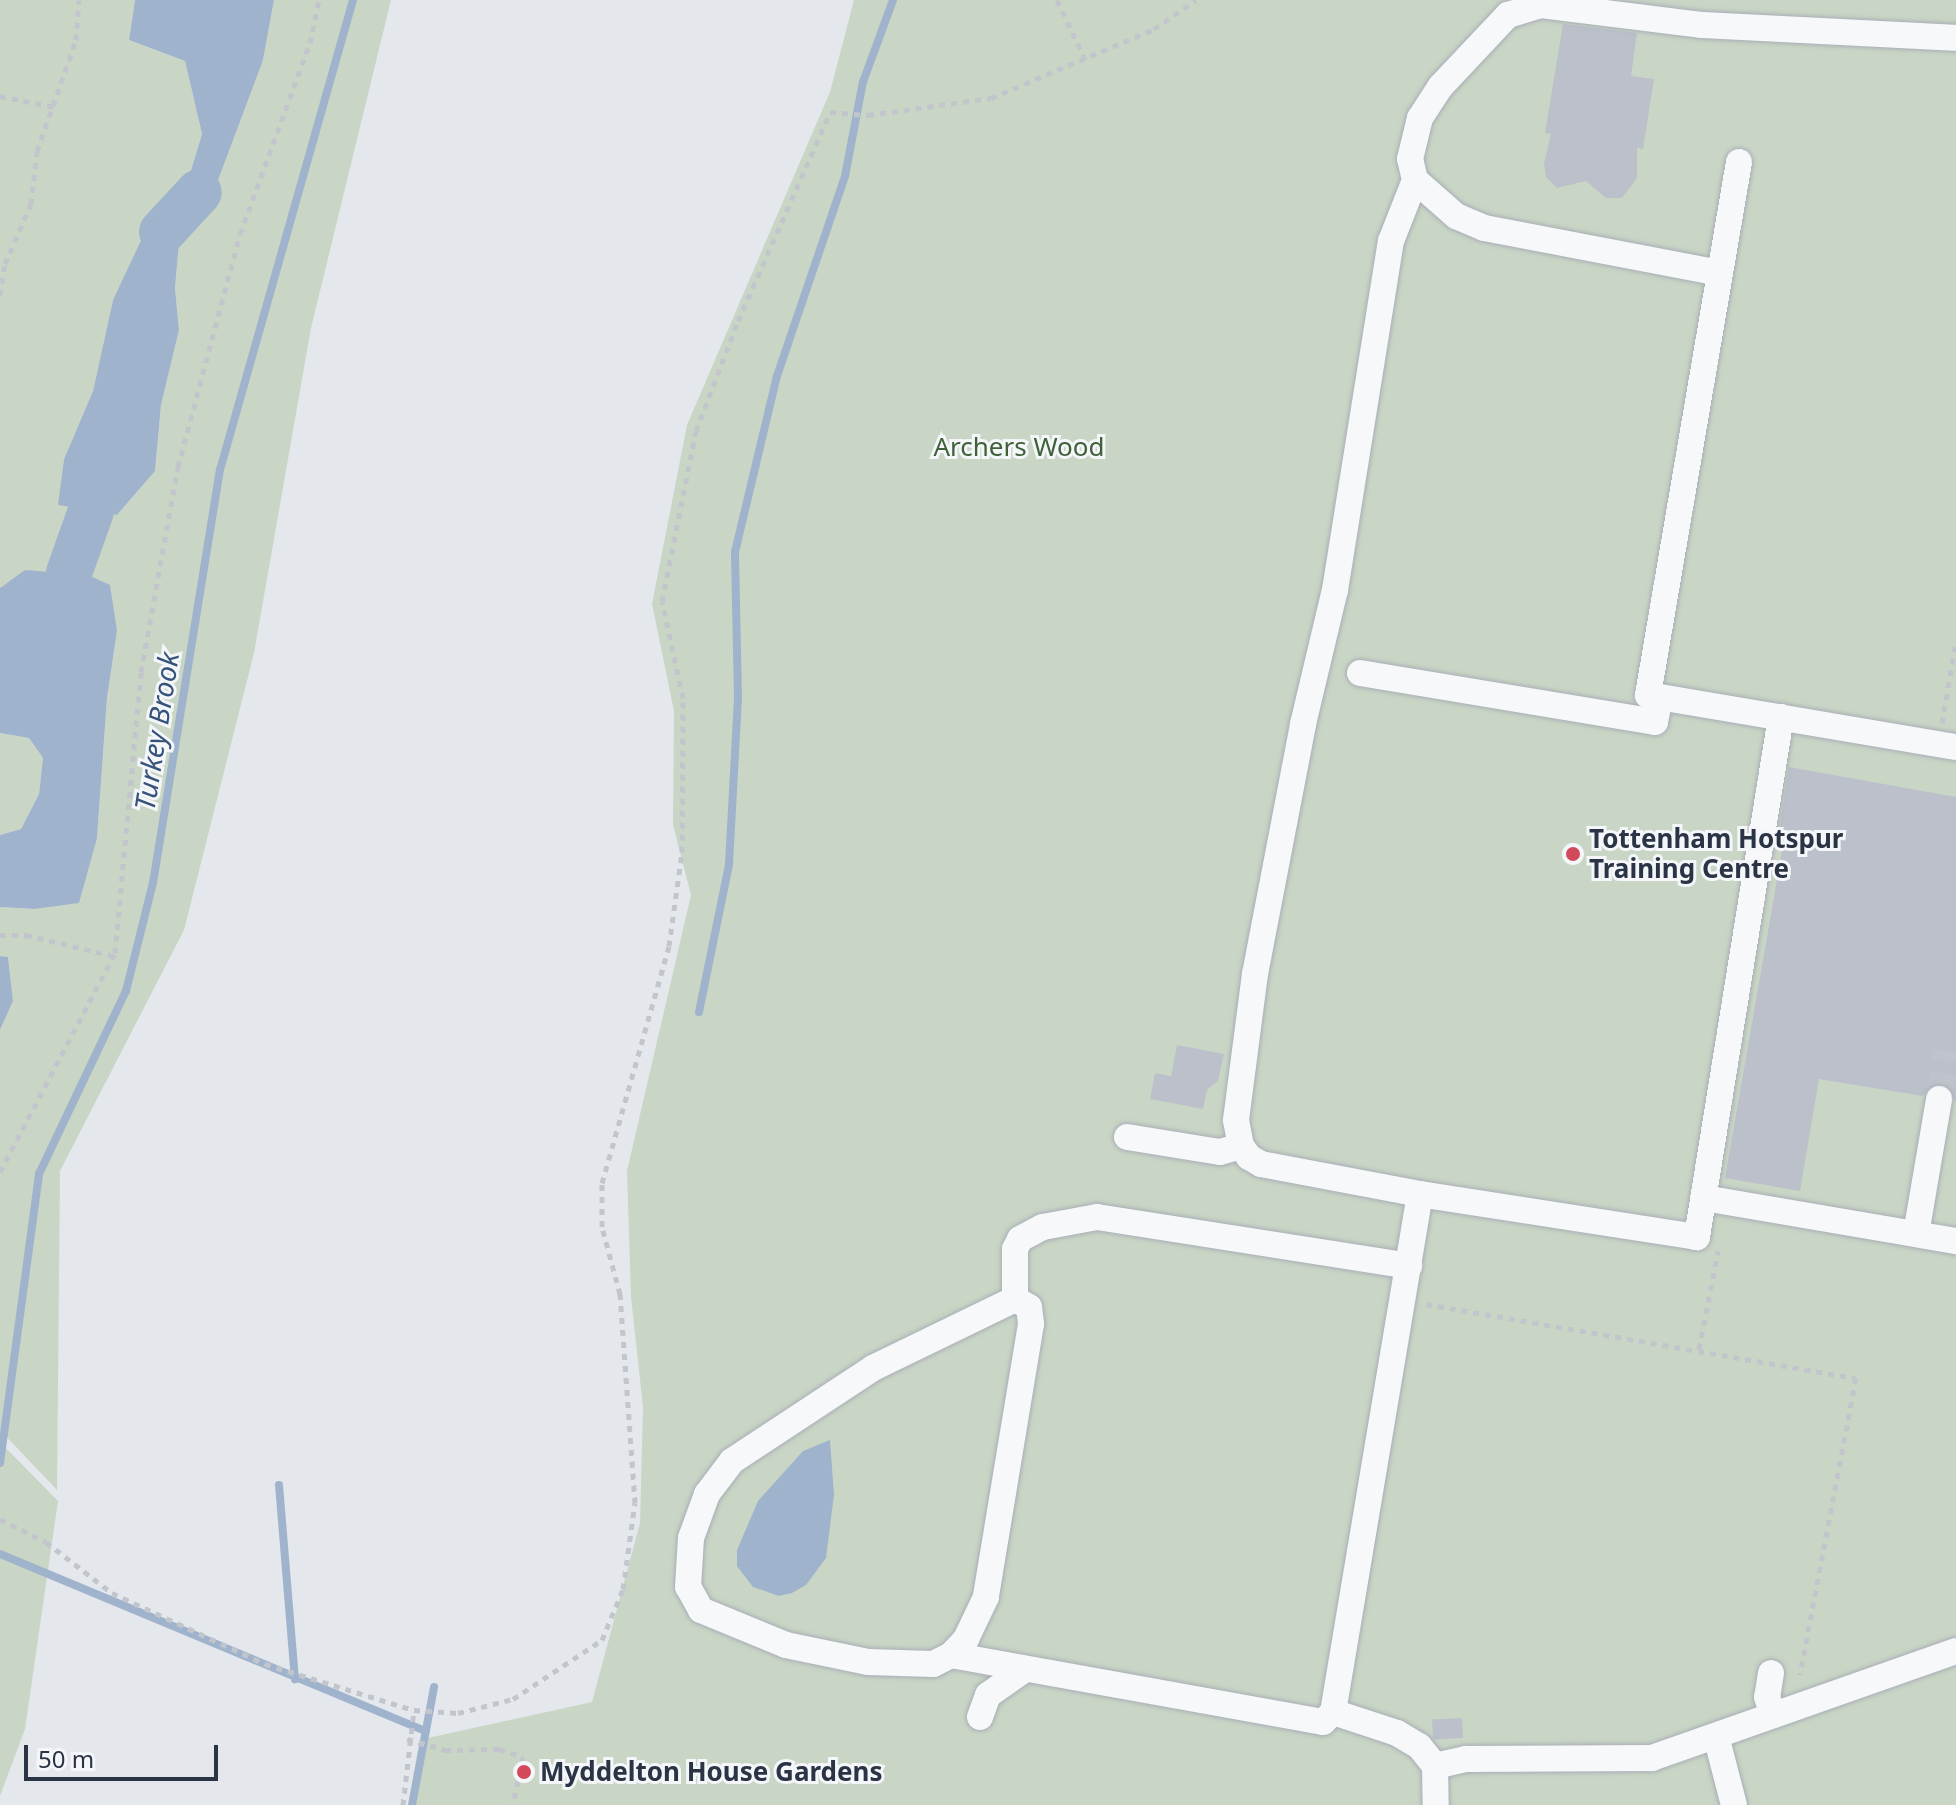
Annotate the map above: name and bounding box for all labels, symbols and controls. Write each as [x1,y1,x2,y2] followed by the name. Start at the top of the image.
[933,431,1105,463] park label: Archers Wood
[127,649,185,813] water label: Turkey Brook
[1589,823,1843,884] place label: Tottenham Hotspur Training Centre
[1564,845,1582,863] marker: Tottenham Hotspur Training Centre
[28,1729,222,1779] scale bar
[38,1742,94,1775] text: 50 m
[540,1756,882,1788] place label: Myddelton House Gardens
[515,1763,533,1781] marker: Myddelton House Gardens

